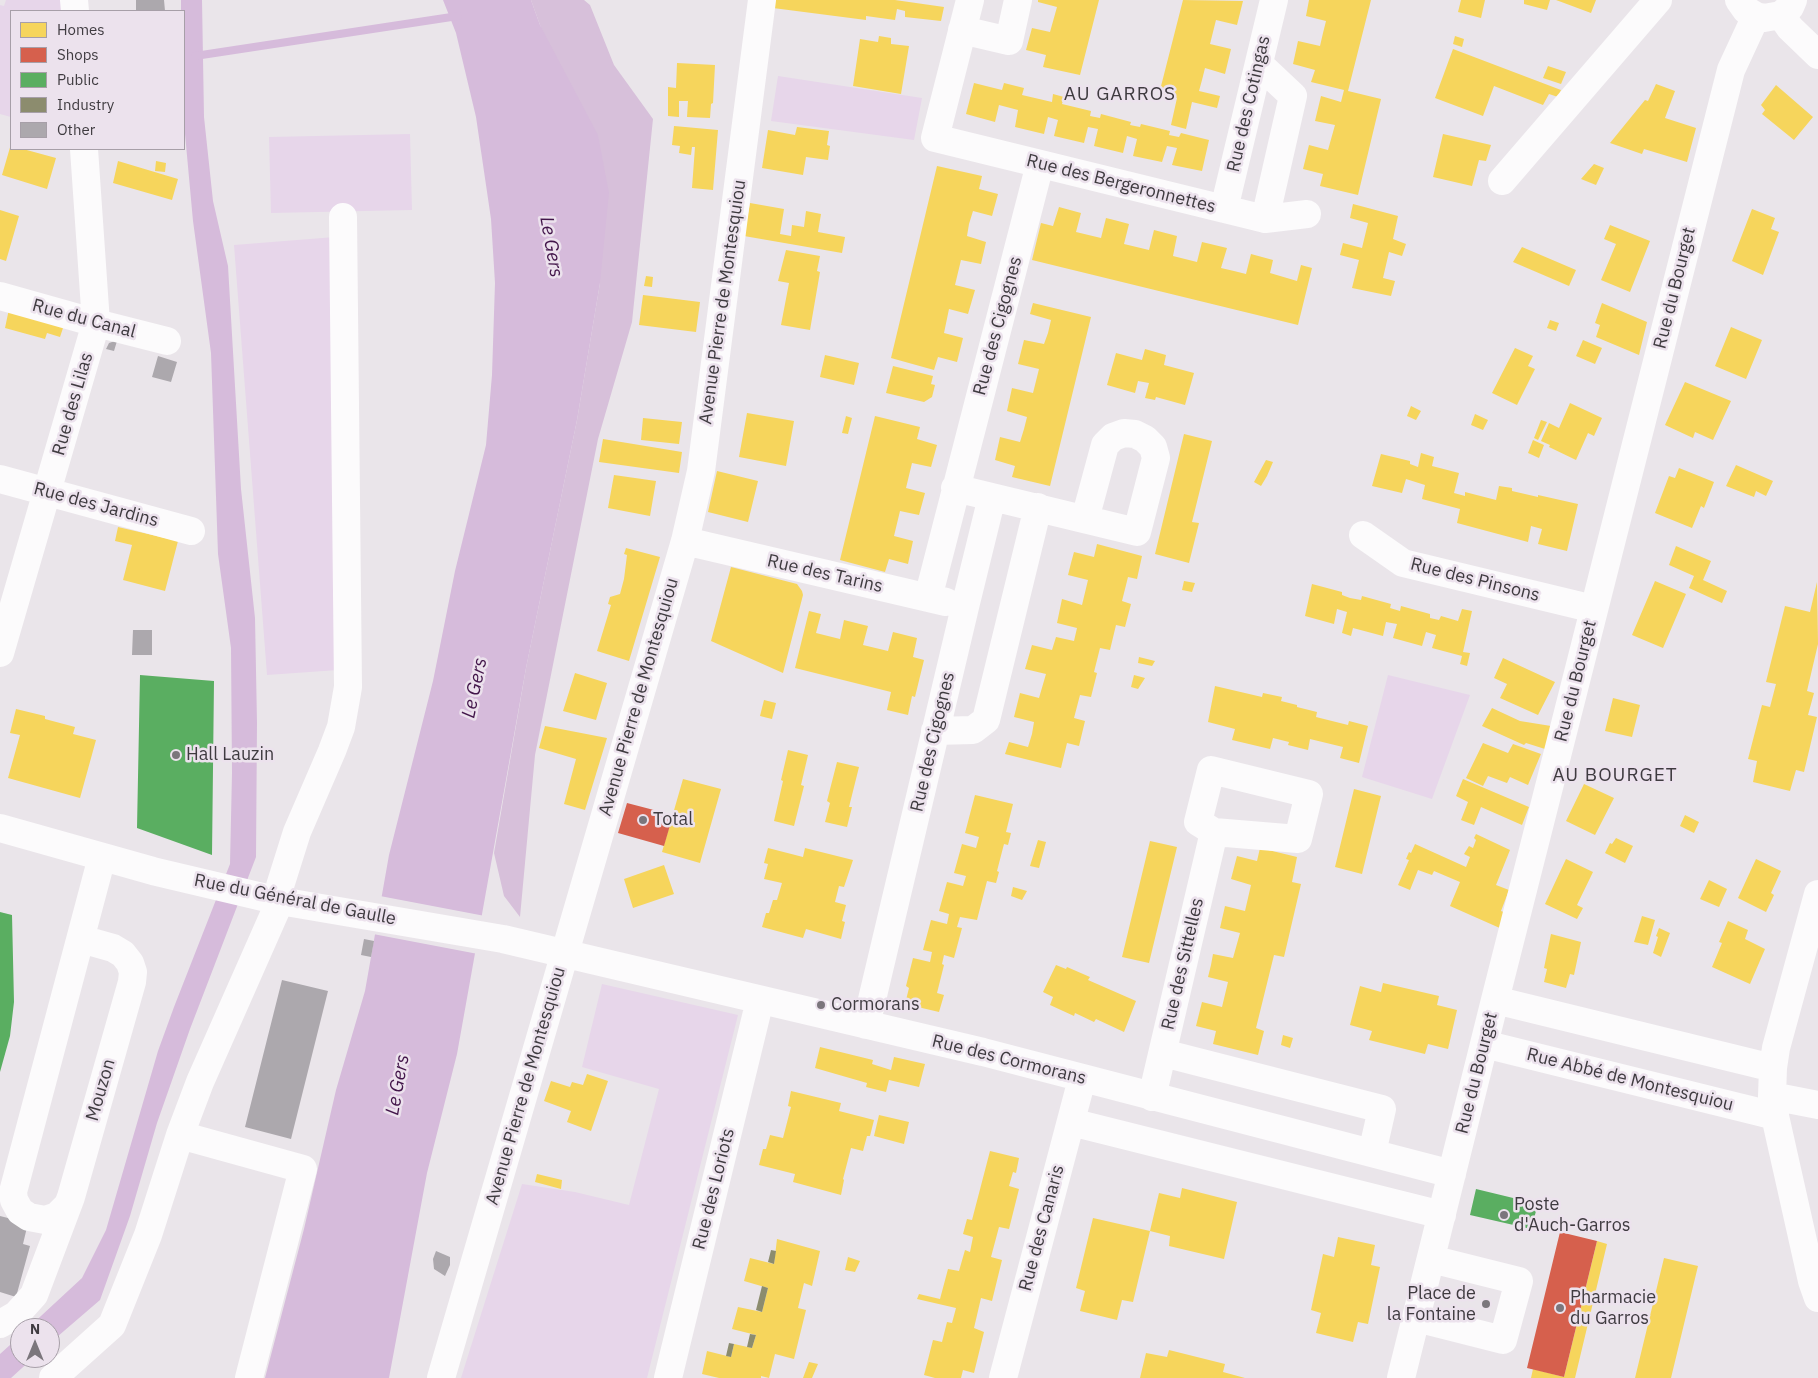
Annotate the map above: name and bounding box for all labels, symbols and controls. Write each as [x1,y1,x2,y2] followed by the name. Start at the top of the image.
[10,10,185,150] legend
[57,20,105,39] text: Homes
[1223,34,1275,174] street label: Rue des Cotingas
[57,45,99,64] text: Shops
[57,70,99,89] text: Public
[1063,84,1177,106] district label: AU GARROS
[57,95,114,114] text: Industry
[57,120,95,139] text: Other
[1024,150,1218,218] street label: Rue des Bergeronnettes
[695,178,751,426] street label: Avenue Pierre de Montesquiou
[534,215,568,279] water label: Le Gers
[1649,225,1701,351] street label: Rue du Bourget
[969,254,1027,398] street label: Rue des Cigognes
[30,295,138,343] street label: Rue du Canal
[48,350,98,458] street label: Rue des Lilas
[31,478,161,532] street label: Rue des Jardins
[765,550,885,598] street label: Rue des Tarins
[1408,553,1542,607] street label: Rue des Pinsons
[595,575,683,819] street label: Avenue Pierre de Montesquiou
[1550,618,1602,744] street label: Rue du Bourget
[457,656,493,720] water label: Le Gers
[906,670,960,814] street label: Rue des Cigognes
[186,744,274,766] place label: Hall Lauzin
[170,749,182,761] marker: Hall Lauzin
[1551,765,1679,787] district label: AU BOURGET
[653,809,693,831] place label: Total
[637,814,649,826] marker: Total
[192,870,398,930] street label: Rue du Général de Gaulle
[1157,896,1209,1032] street label: Rue des Sittelles
[482,964,570,1208] street label: Avenue Pierre de Montesquiou
[831,994,920,1016] place label: Cormorans
[815,999,827,1011] marker: Cormorans
[1451,1010,1503,1136] street label: Rue du Bourget
[930,1030,1088,1090] street label: Rue des Cormorans
[1524,1044,1736,1116] street label: Rue Abbé de Montesquiou
[381,1053,415,1117] water label: Le Gers
[82,1057,120,1123] street label: Mouzon
[688,1126,740,1252] street label: Rue des Loriots
[1015,1163,1069,1293] street label: Rue des Canaris
[1514,1194,1630,1236] place label: Poste d'Auch-Garros
[1498,1209,1510,1221] marker: Poste d'Auch-Garros
[1387,1283,1476,1326] place label: Place de la Fontaine
[1570,1287,1656,1330] place label: Pharmacie du Garros
[1480,1298,1492,1310] marker: Place de la Fontaine
[1554,1302,1566,1314] marker: Pharmacie du Garros
[10,1318,60,1368] north arrow
[30,1320,40,1338] text: N

